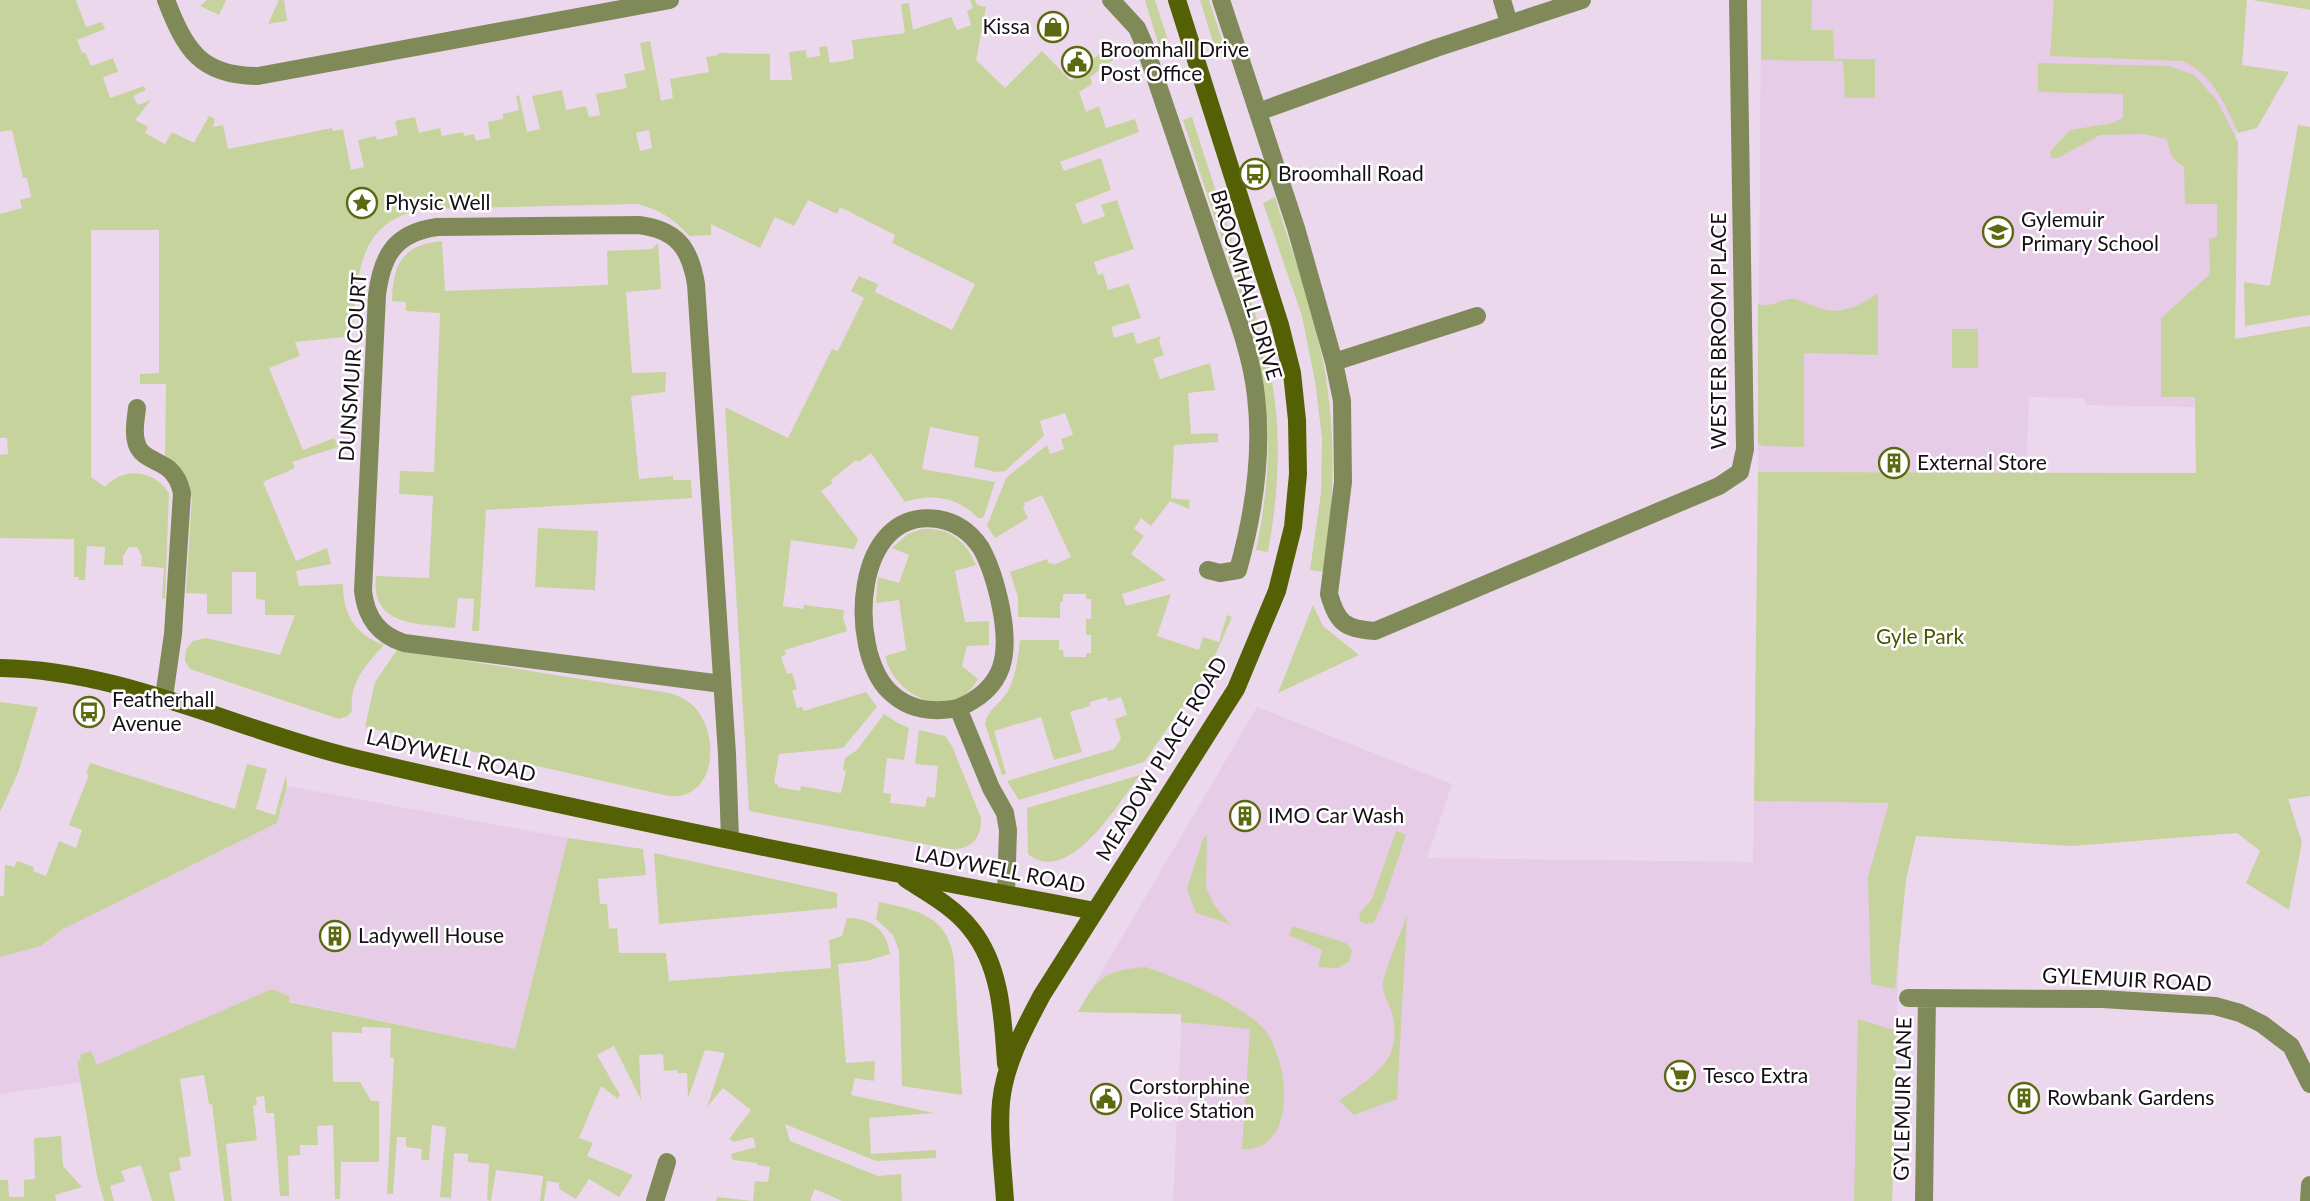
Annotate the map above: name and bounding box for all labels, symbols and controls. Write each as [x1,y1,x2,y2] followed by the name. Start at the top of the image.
[1036,10,1070,44] shop icon: Kissa
[982,13,1030,38] place label: Kissa
[1100,36,1249,85] place label: Broomhall Drive Post Office
[1060,45,1094,79] public building icon: Broomhall Drive Post Office
[1238,157,1272,191] bus stop icon: Broomhall Road
[1278,160,1424,185] place label: Broomhall Road
[345,186,379,220] place icon: Physic Well
[1207,186,1288,383] street label: BROOMHALL DRIVE
[385,189,490,214] place label: Physic Well
[2021,206,2159,255] place label: Gylemuir Primary School
[1705,213,1730,449] street label: WESTER BROOM PLACE
[1981,215,2015,249] school or university icon: Gylemuir Primary School
[332,271,371,462] street label: DUNSMUIR COURT
[1877,446,1911,480] building icon: External Store
[1917,449,2047,474] place label: External Store
[1876,623,1964,648] park label: Gyle Park
[1090,652,1232,865] street label: MEADOW PLACE ROAD
[112,686,214,735] place label: Featherhall Avenue
[72,695,106,729] bus stop icon: Featherhall Avenue
[364,723,538,786] street label: LADYWELL ROAD
[1228,799,1262,833] building icon: IMO Car Wash
[1268,802,1404,827] place label: IMO Car Wash
[913,840,1088,897] street label: LADYWELL ROAD
[318,919,352,953] building icon: Ladywell House
[358,922,504,947] place label: Ladywell House
[2042,962,2213,995] street label: GYLEMUIR ROAD
[1888,1017,1915,1181] street label: GYLEMUIR LANE
[1663,1059,1697,1093] supermarket icon: Tesco Extra
[1703,1062,1808,1087] place label: Tesco Extra
[1129,1073,1255,1122] place label: Corstorphine Police Station
[2007,1081,2041,1115] building icon: Rowbank Gardens
[1089,1082,1123,1116] public building icon: Corstorphine Police Station
[2047,1084,2214,1109] place label: Rowbank Gardens

